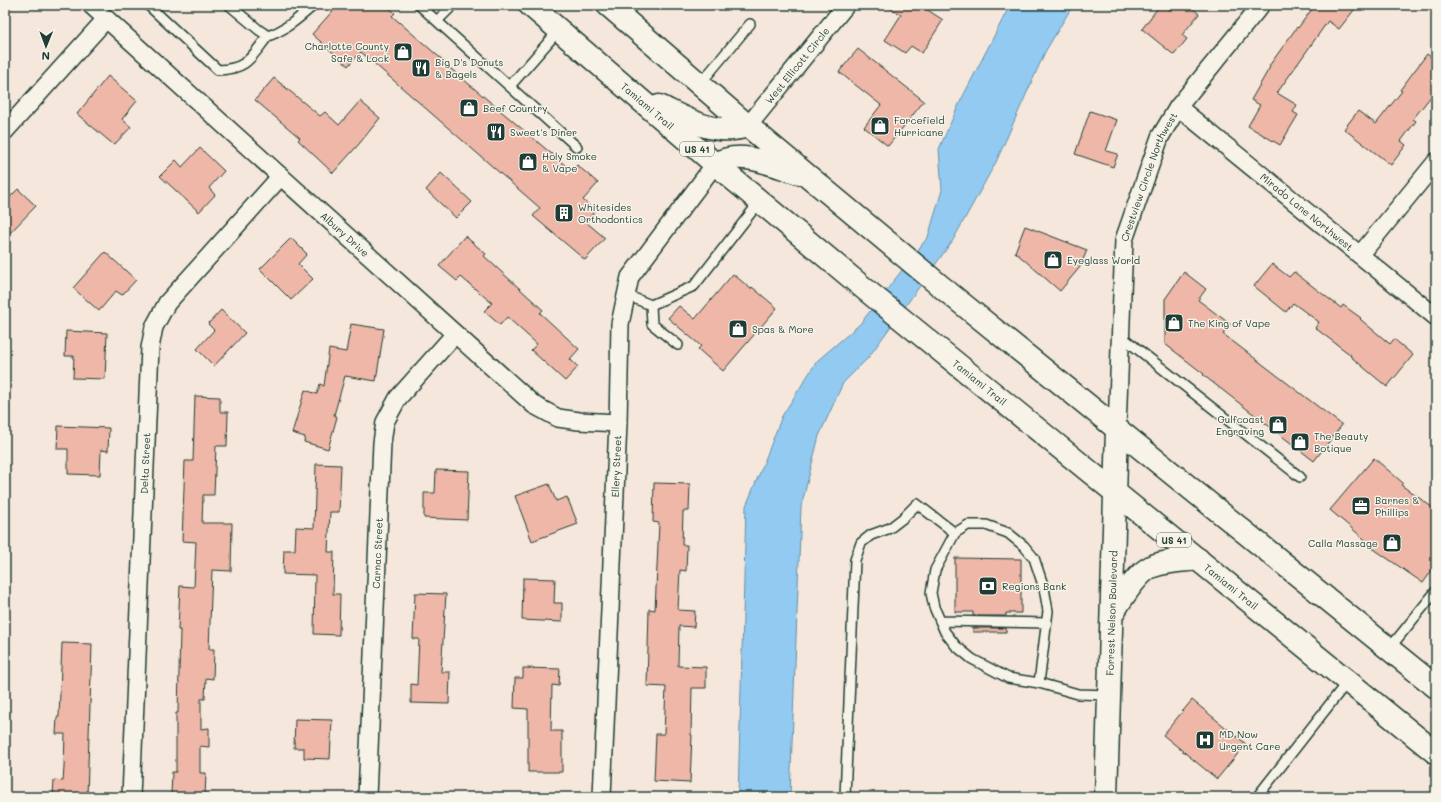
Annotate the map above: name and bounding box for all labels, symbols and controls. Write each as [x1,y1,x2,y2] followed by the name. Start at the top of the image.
[762,24,832,107] street label: West Ellicott Circle
[26,26,66,66] north arrow
[305,39,389,65] place label: Charlotte County Safe & Lock
[392,41,414,63] shop icon: Charlotte County Safe & Lock
[42,49,50,64] text: N
[435,55,504,81] place label: Big D's Donuts & Bagels
[410,57,432,79] restaurant icon: Big D's Donuts & Bagels
[618,79,677,133] street label: Tamiami Trail
[458,97,480,119] shop icon: Beef Country
[483,101,547,115] place label: Beef Country
[1117,110,1180,243] street label: Crestview Circle Northwest
[894,113,945,139] place label: Forcefield Hurricane
[869,115,891,137] shop icon: Forcefield Hurricane
[485,121,507,143] restaurant icon: Sweet's Diner
[510,125,577,139] place label: Sweet's Diner
[680,142,714,156] road number: US 41
[542,149,597,175] place label: Holy Smoke & Vape
[517,151,539,173] shop icon: Holy Smoke & Vape
[1257,170,1356,254] street label: Mirado Lane Northwest
[578,200,643,226] place label: Whitesides Orthodontics
[553,202,575,224] building icon: Whitesides Orthodontics
[317,208,372,260] street label: Albury Drive
[1042,249,1064,271] shop icon: Eyeglass World
[1067,253,1140,267] place label: Eyeglass World
[1163,312,1185,334] shop icon: The King of Vape
[1188,316,1270,330] place label: The King of Vape
[727,318,749,340] shop icon: Spas & More
[752,322,814,336] place label: Spas & More
[950,356,1010,408] street label: Tamiami Trail
[1216,412,1264,438] place label: Gulfcoast Engraving
[1267,414,1289,436] shop icon: Gulfcoast Engraving
[1314,429,1368,455] place label: The Beauty Botique
[1289,431,1311,453] shop icon: The Beauty Botique
[137,432,153,494] street label: Delta Street
[608,435,624,498] street label: Ellery Street
[1375,493,1419,519] place label: Barnes & Phillips
[1350,495,1372,517] office icon: Barnes & Phillips
[369,517,386,589] street label: Carnac Street
[1381,532,1403,554] shop icon: Calla Massage
[1157,533,1191,547] road number: US 41
[1308,536,1378,550] place label: Calla Massage
[1103,550,1120,676] street label: Forrest Nelson Boulevard
[1201,560,1261,613] street label: Tamiami Trail
[977,575,999,597] bank icon: Regions Bank
[1002,579,1066,593] place label: Regions Bank
[1219,727,1280,753] place label: MD Now Urgent Care
[1194,729,1216,751] hospital icon: MD Now Urgent Care

